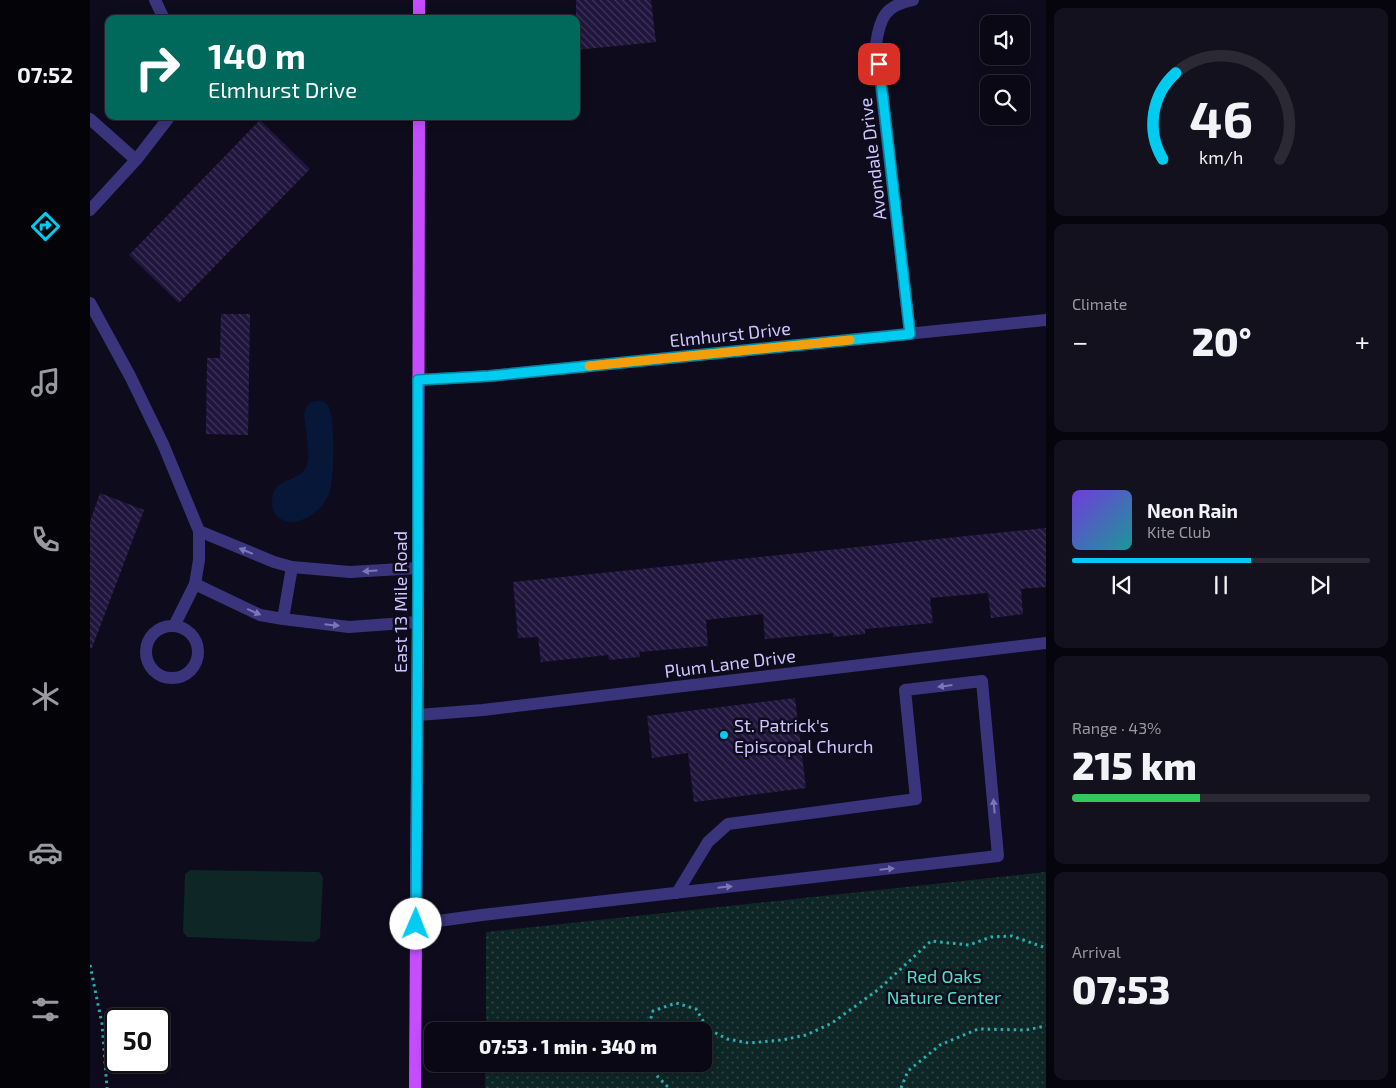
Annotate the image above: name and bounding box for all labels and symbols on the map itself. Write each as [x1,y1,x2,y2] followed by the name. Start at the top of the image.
[858,43,900,85] pin
[854,97,890,221] street label: Avondale Drive
[668,317,792,351] street label: Elmhurst Drive
[389,531,411,673] street label: East 13 Mile Road
[239,546,253,554] one-way arrow
[361,567,377,575] one-way arrow
[247,608,261,616] one-way arrow
[324,621,340,629] one-way arrow
[663,644,797,682] street label: Plum Lane Drive
[937,682,953,690] one-way arrow
[734,714,873,757] place label: St. Patrick's Episcopal Church
[718,729,730,741] marker: St. Patrick's Episcopal Church
[989,797,997,813] one-way arrow
[879,865,895,873] one-way arrow
[718,883,734,891] one-way arrow
[389,897,441,949] position arrow
[887,965,1001,1008] park label: Red Oaks Nature Center
[105,1008,170,1073] speed limit sign: 50

